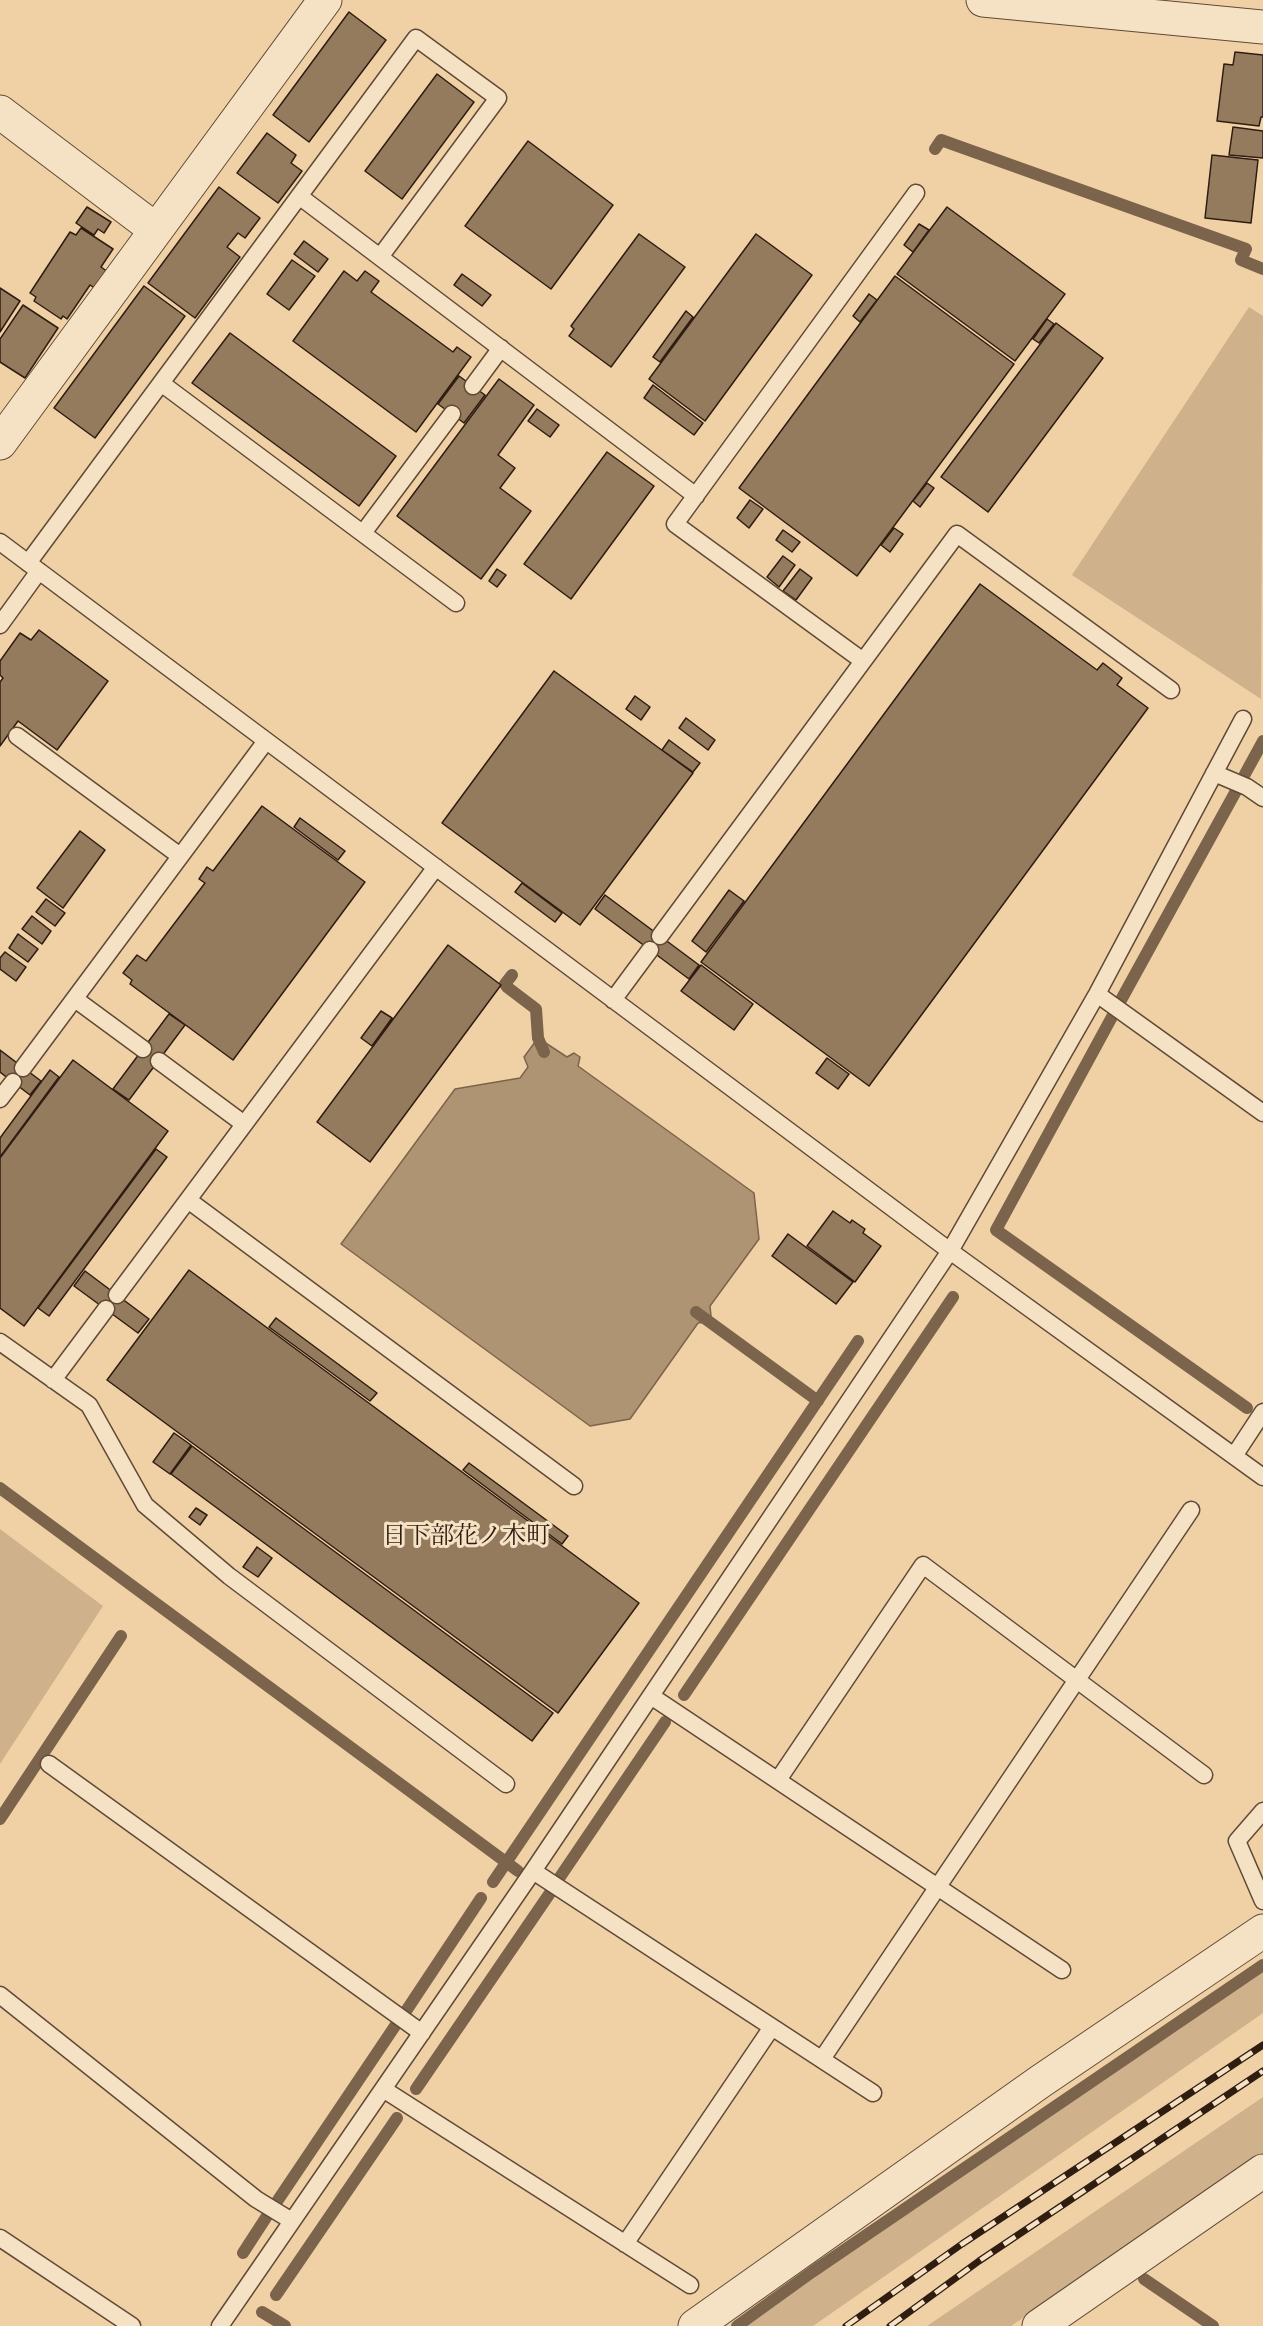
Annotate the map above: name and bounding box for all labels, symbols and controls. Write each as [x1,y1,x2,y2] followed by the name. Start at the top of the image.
[382,1523,550,1551] district label: 日下部花ノ木町

